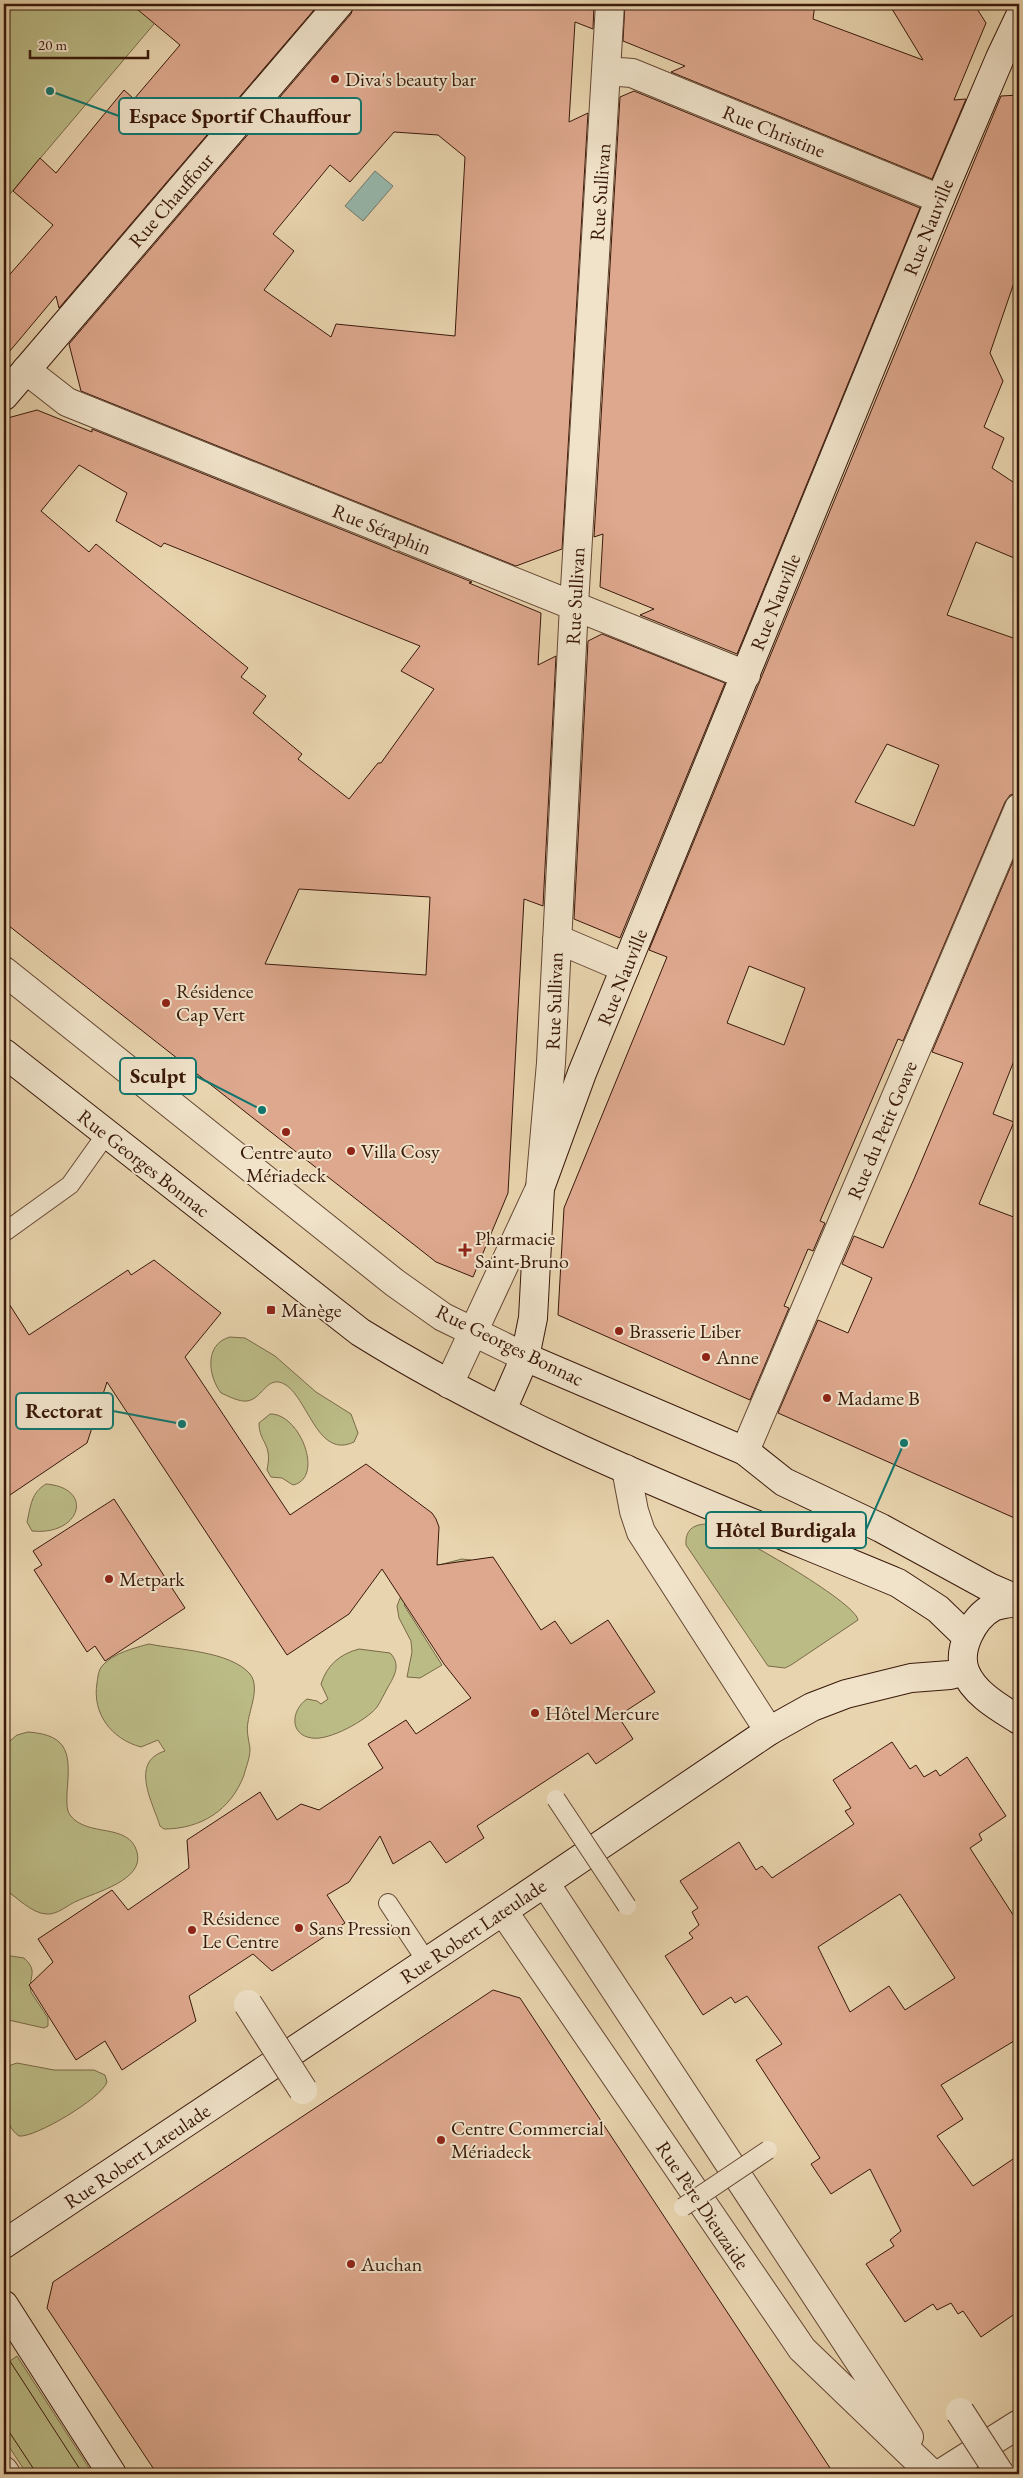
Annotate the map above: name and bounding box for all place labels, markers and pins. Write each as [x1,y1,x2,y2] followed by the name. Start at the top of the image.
[345,66,476,92] place label: Diva's beauty bar
[329,73,341,85] marker: Diva's beauty bar
[119,98,361,134] callout: Espace Sportif Chauffour
[176,978,254,1027] place label: Résidence Cap Vert
[160,997,172,1009] marker: Résidence Cap Vert
[120,1058,196,1094] callout: Sculpt
[280,1126,292,1138] marker: Centre auto Mériadeck
[361,1138,440,1164] place label: Villa Cosy
[240,1139,332,1188] place label: Centre auto Mériadeck
[345,1145,357,1157] marker: Villa Cosy
[475,1225,569,1274] place label: Pharmacie Saint-Bruno
[459,1244,471,1256] marker: Pharmacie Saint-Bruno
[281,1297,342,1323] place label: Manège
[265,1304,277,1316] marker: Manège
[629,1318,741,1344] place label: Brasserie Liber
[613,1325,625,1337] marker: Brasserie Liber
[715,1344,759,1370] place label: Anne
[700,1351,712,1363] marker: Anne
[837,1385,920,1411] place label: Madame B
[821,1392,833,1404] marker: Madame B
[16,1393,113,1429] callout: Rectorat
[706,1512,866,1548] callout: Hôtel Burdigala
[119,1566,185,1592] place label: Metpark
[103,1573,115,1585] marker: Metpark
[545,1700,659,1726] place label: Hôtel Mercure
[529,1707,541,1719] marker: Hôtel Mercure
[202,1905,280,1954] place label: Résidence Le Centre
[309,1915,412,1941] place label: Sans Pression
[293,1922,305,1934] marker: Sans Pression
[186,1924,198,1936] marker: Résidence Le Centre
[451,2115,604,2164] place label: Centre Commercial Mériadeck
[435,2134,447,2146] marker: Centre Commercial Mériadeck
[360,2251,423,2277] place label: Auchan
[345,2258,357,2270] marker: Auchan

